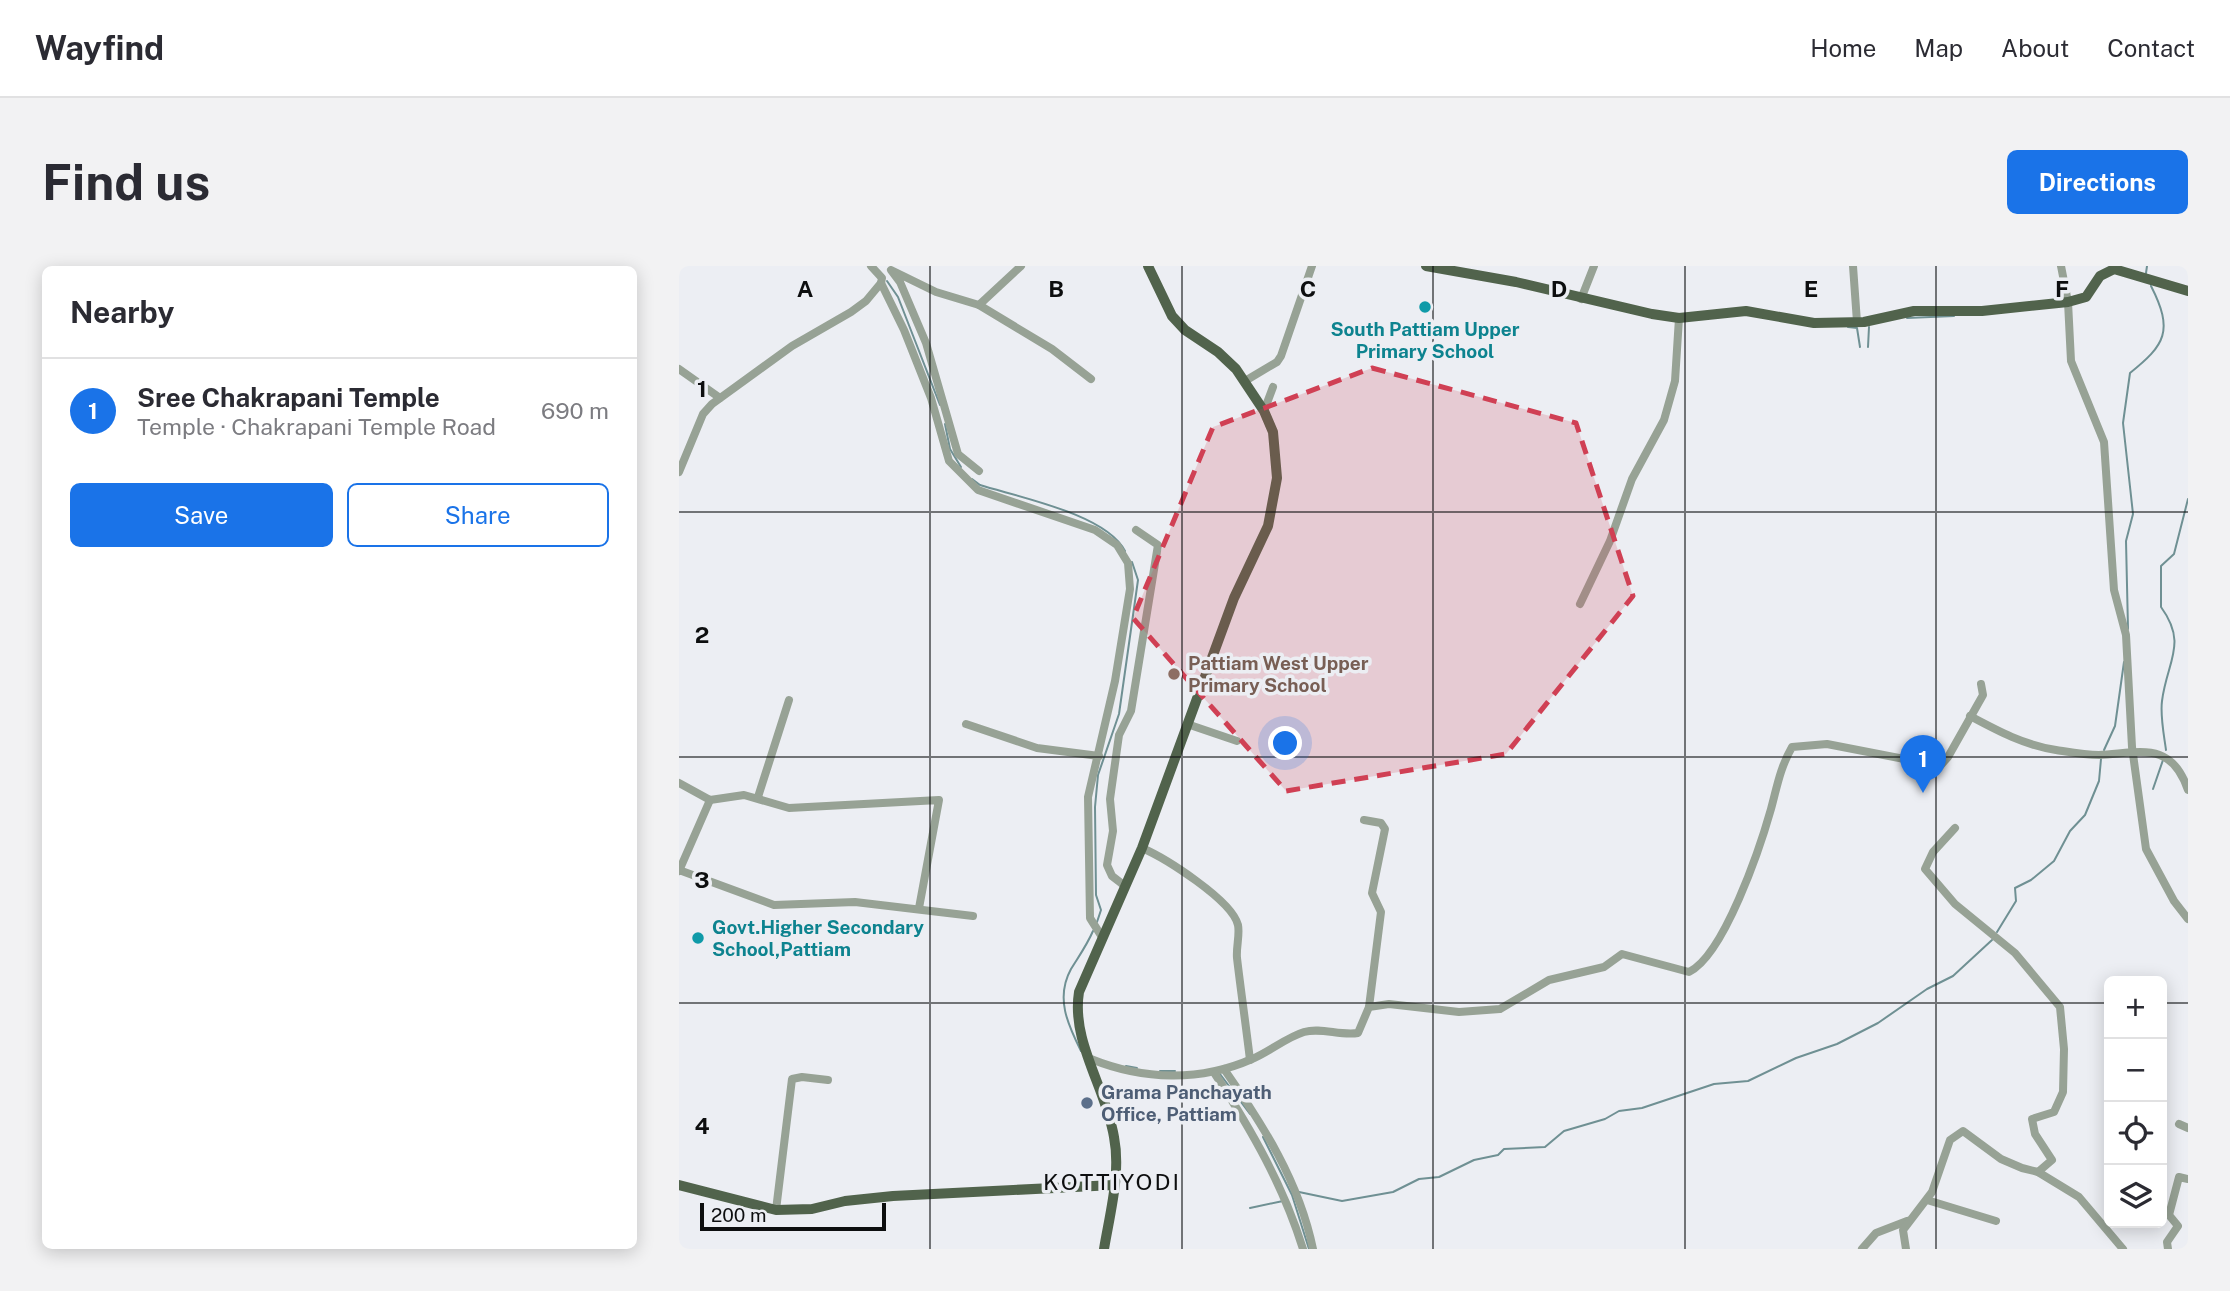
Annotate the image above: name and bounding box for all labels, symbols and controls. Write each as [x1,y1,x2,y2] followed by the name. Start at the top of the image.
[35,29,164,67] text: Wayfind
[1810,34,1876,62] text: Home
[1914,34,1963,62] text: Map
[2001,34,2069,62] text: About
[2107,34,2195,62] text: Contact
[2007,150,2188,214] button: Directions
[42,153,210,211] text: Find us
[797,275,814,302] text: A
[1048,275,1064,302] text: B
[1300,275,1316,302] text: C
[1551,275,1567,302] text: D
[1804,275,1818,302] text: E
[2055,275,2069,302] text: F
[70,294,174,330] text: Nearby
[1417,299,1433,315] marker: South Pattiam Upper Primary School
[1330,318,1520,362] place label: South Pattiam Upper Primary School
[697,375,707,402] text: 1
[137,382,440,413] text: Sree Chakrapani Temple
[88,397,98,424] text: 1
[541,397,609,424] text: 690 m
[137,413,496,440] text: Temple · Chakrapani Temple Road
[70,483,333,547] button: Save
[347,483,609,547] button: Share
[695,621,709,648] text: 2
[1188,652,1369,696] place label: Pattiam West Upper Primary School
[1166,666,1182,682] marker: Pattiam West Upper Primary School
[1268,726,1302,760] your location
[1900,735,1946,793] pin: 1
[694,866,710,893] text: 3
[712,916,924,960] place label: Govt.Higher Secondary School,Pattiam
[690,930,706,946] marker: Govt.Higher Secondary School,Pattiam
[2104,976,2167,1228] map controls
[2104,976,2167,1039] button: +
[2104,1039,2167,1102] button: −
[1101,1081,1272,1125] place label: Grama Panchayath Office, Pattiam
[1079,1095,1095,1111] marker: Grama Panchayath Office, Pattiam
[2104,1102,2167,1165] button: locate
[694,1112,710,1139] text: 4
[2104,1165,2167,1228] button: layers
[1043,1168,1181,1195] district label: KOTTIYODI
[700,1200,885,1232] scale bar
[711,1204,767,1226] text: 200 m

